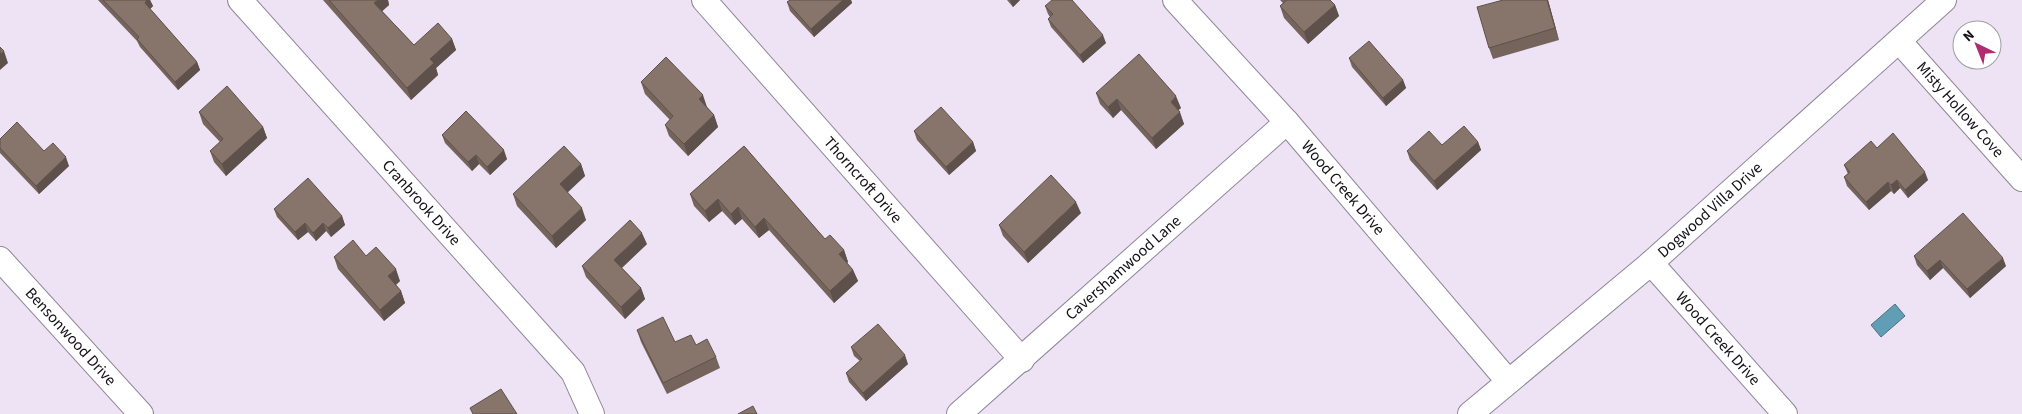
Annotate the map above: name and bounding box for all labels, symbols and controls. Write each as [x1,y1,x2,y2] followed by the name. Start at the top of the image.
[1952,20,2002,70] north arrow
[1959,26,1979,47] text: N
[1911,57,2009,163] street label: Misty Hollow Cove
[819,132,907,228] street label: Thorncroft Drive
[1296,136,1390,240] street label: Wood Creek Drive
[377,155,466,251] street label: Cranbrook Drive
[1653,157,1767,263] street label: Dogwood Villa Drive
[1061,210,1186,325] street label: Cavershamwood Lane
[20,283,121,391] street label: Bensonwood Drive
[1671,287,1766,390] street label: Wood Creek Drive

